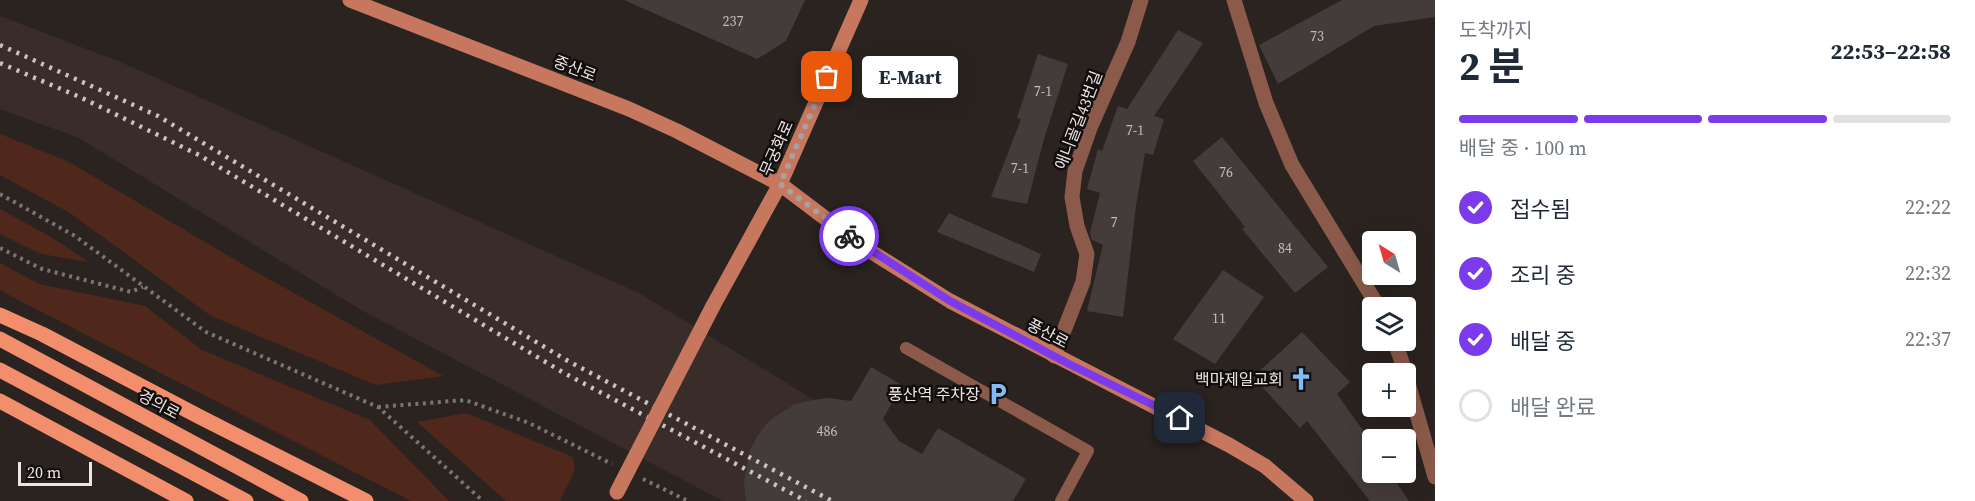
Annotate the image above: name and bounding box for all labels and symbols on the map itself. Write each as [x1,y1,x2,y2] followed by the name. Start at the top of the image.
[723,11,744,31] house number: 237
[1310,26,1324,46] house number: 73
[550,50,600,86] street label: 중산로
[801,51,852,102] pin
[863,56,959,98] callout: E-Mart
[1049,67,1107,173] street label: 애니골길43번길
[1034,81,1052,101] house number: 7-1
[754,116,798,179] street label: 무궁화로
[1126,120,1144,140] house number: 7-1
[1011,158,1029,178] house number: 7-1
[1219,162,1233,182] house number: 76
[819,206,879,266] courier
[1111,212,1118,232] house number: 7
[1362,231,1416,285] north arrow
[1278,238,1292,258] house number: 84
[1212,308,1226,328] house number: 11
[1023,313,1073,353] street label: 풍산로
[1288,366,1314,392] church icon: 백마제일교회
[1195,368,1283,390] place label: 백마제일교회
[985,381,1011,407] parking icon: 풍산역 주차장
[888,383,980,405] place label: 풍산역 주차장
[134,384,184,424] street label: 경의로
[1154,392,1205,443] pin
[817,421,838,441] house number: 486
[18,459,92,486] scale bar

